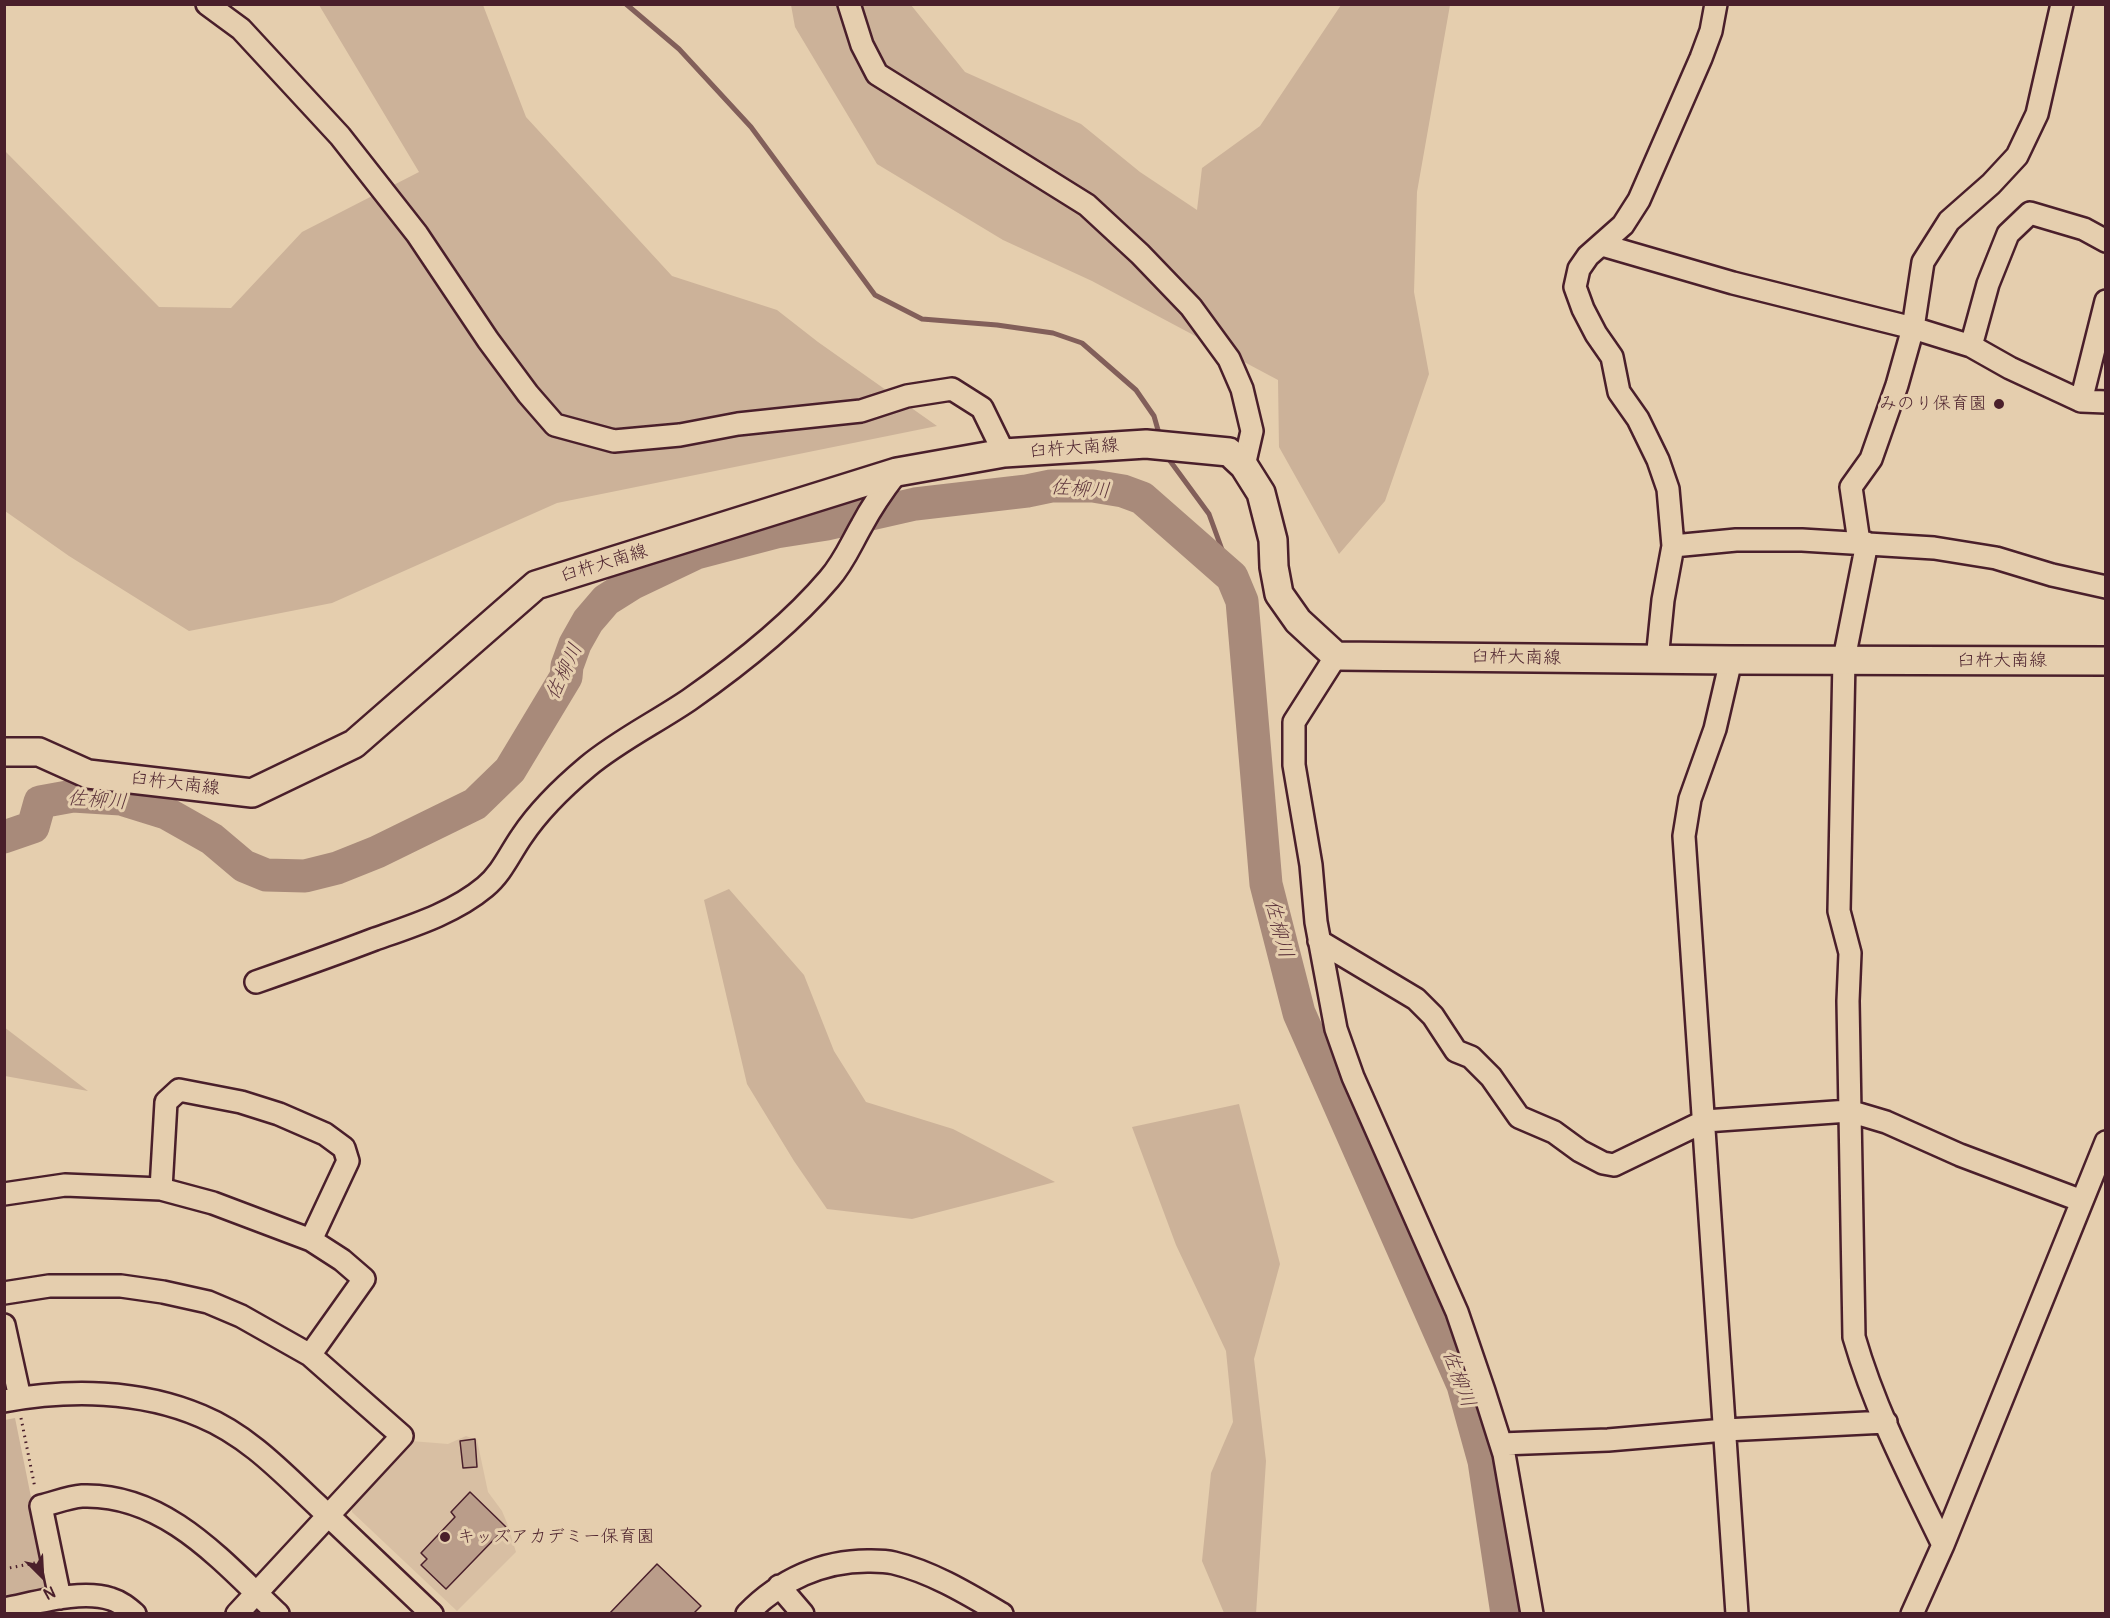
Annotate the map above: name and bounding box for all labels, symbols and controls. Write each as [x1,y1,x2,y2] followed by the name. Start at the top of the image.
[1879,393,1987,415] place label: みのり保育園
[1992,397,2006,411] marker: みのり保育園
[1028,435,1120,463] street label: 臼杵大南線
[1049,476,1111,504] water label: 佐柳川
[558,541,650,587] street label: 臼杵大南線
[541,640,589,704] water label: 佐柳川
[1471,646,1561,670] street label: 臼杵大南線
[1957,650,2047,672] street label: 臼杵大南線
[129,768,221,800] street label: 臼杵大南線
[66,787,128,815] water label: 佐柳川
[1259,897,1297,961] water label: 佐柳川
[1436,1347,1480,1411] water label: 佐柳川
[457,1526,655,1548] place label: キッズアカデミー保育園
[438,1530,452,1544] marker: キッズアカデミー保育園
[12,1546,72,1606] north arrow
[40,1581,58,1604] text: N

